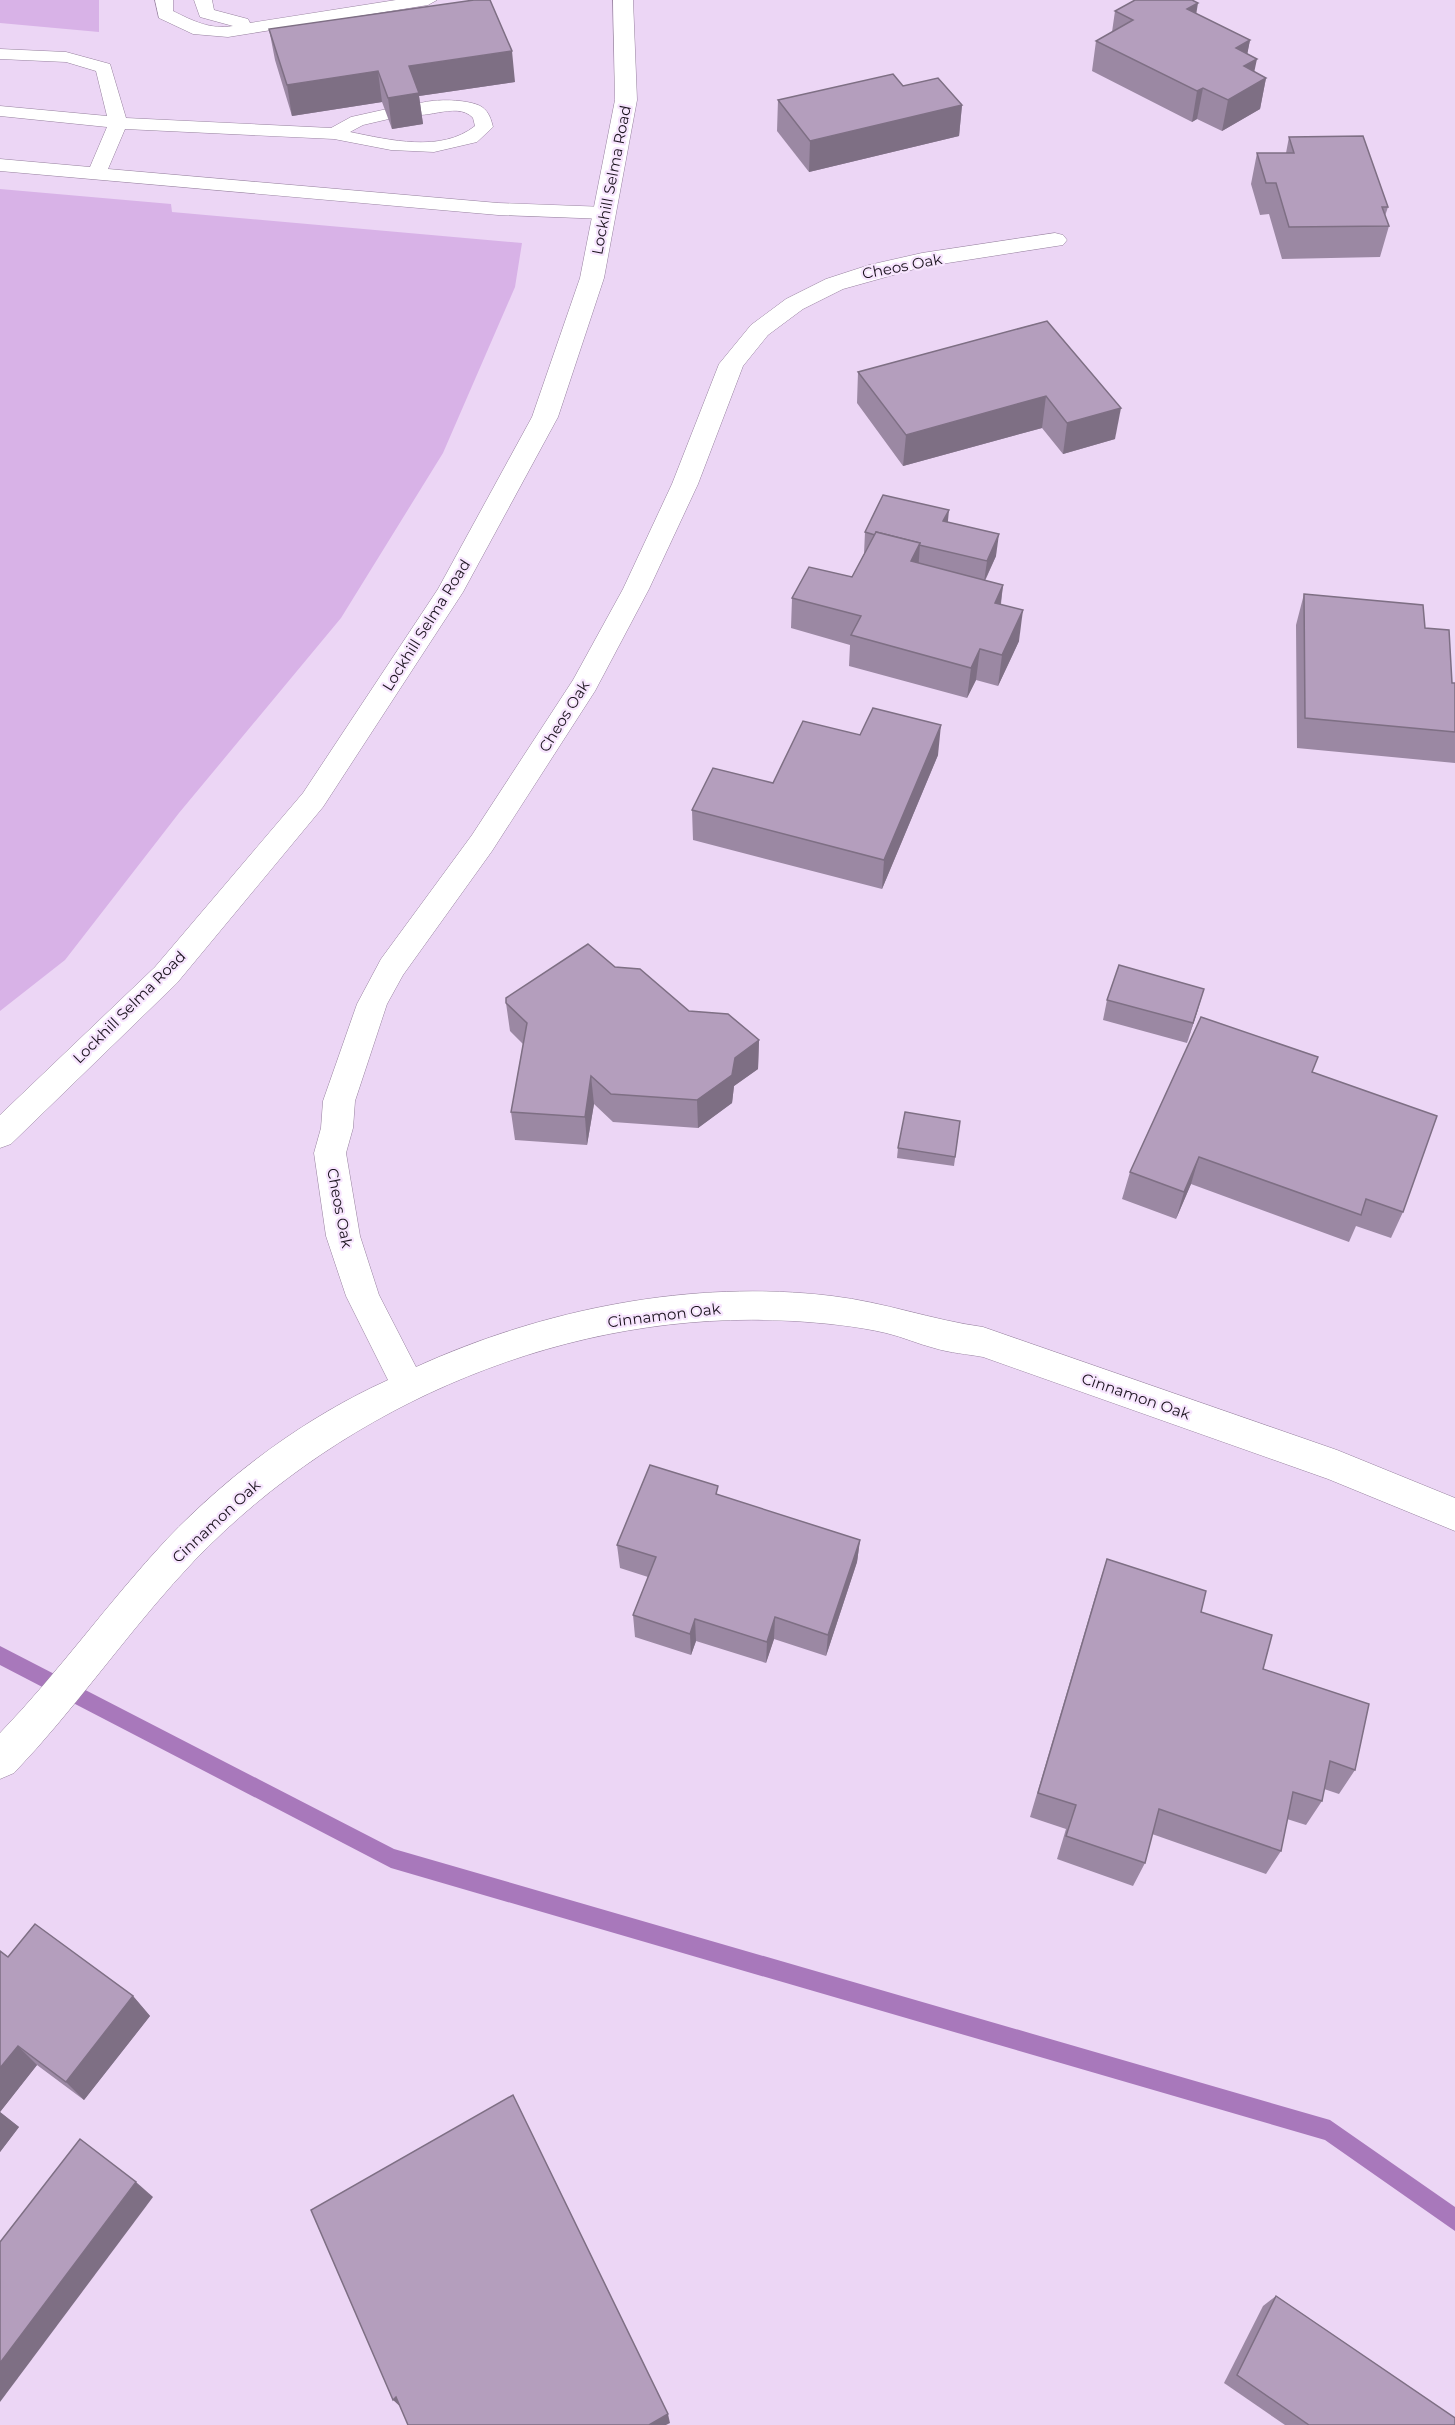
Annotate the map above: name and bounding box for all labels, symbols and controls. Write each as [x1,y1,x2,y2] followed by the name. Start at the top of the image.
[587,104,635,256] street label: Lockhill Selma Road
[860,249,944,283] street label: Cheos Oak
[378,556,474,694] street label: Lockhill Selma Road
[535,677,594,755] street label: Cheos Oak
[69,947,189,1067] street label: Lockhill Selma Road
[323,1166,357,1250] street label: Cheos Oak
[606,1299,722,1331] street label: Cinnamon Oak
[1079,1369,1193,1423] street label: Cinnamon Oak
[168,1475,264,1567] street label: Cinnamon Oak

